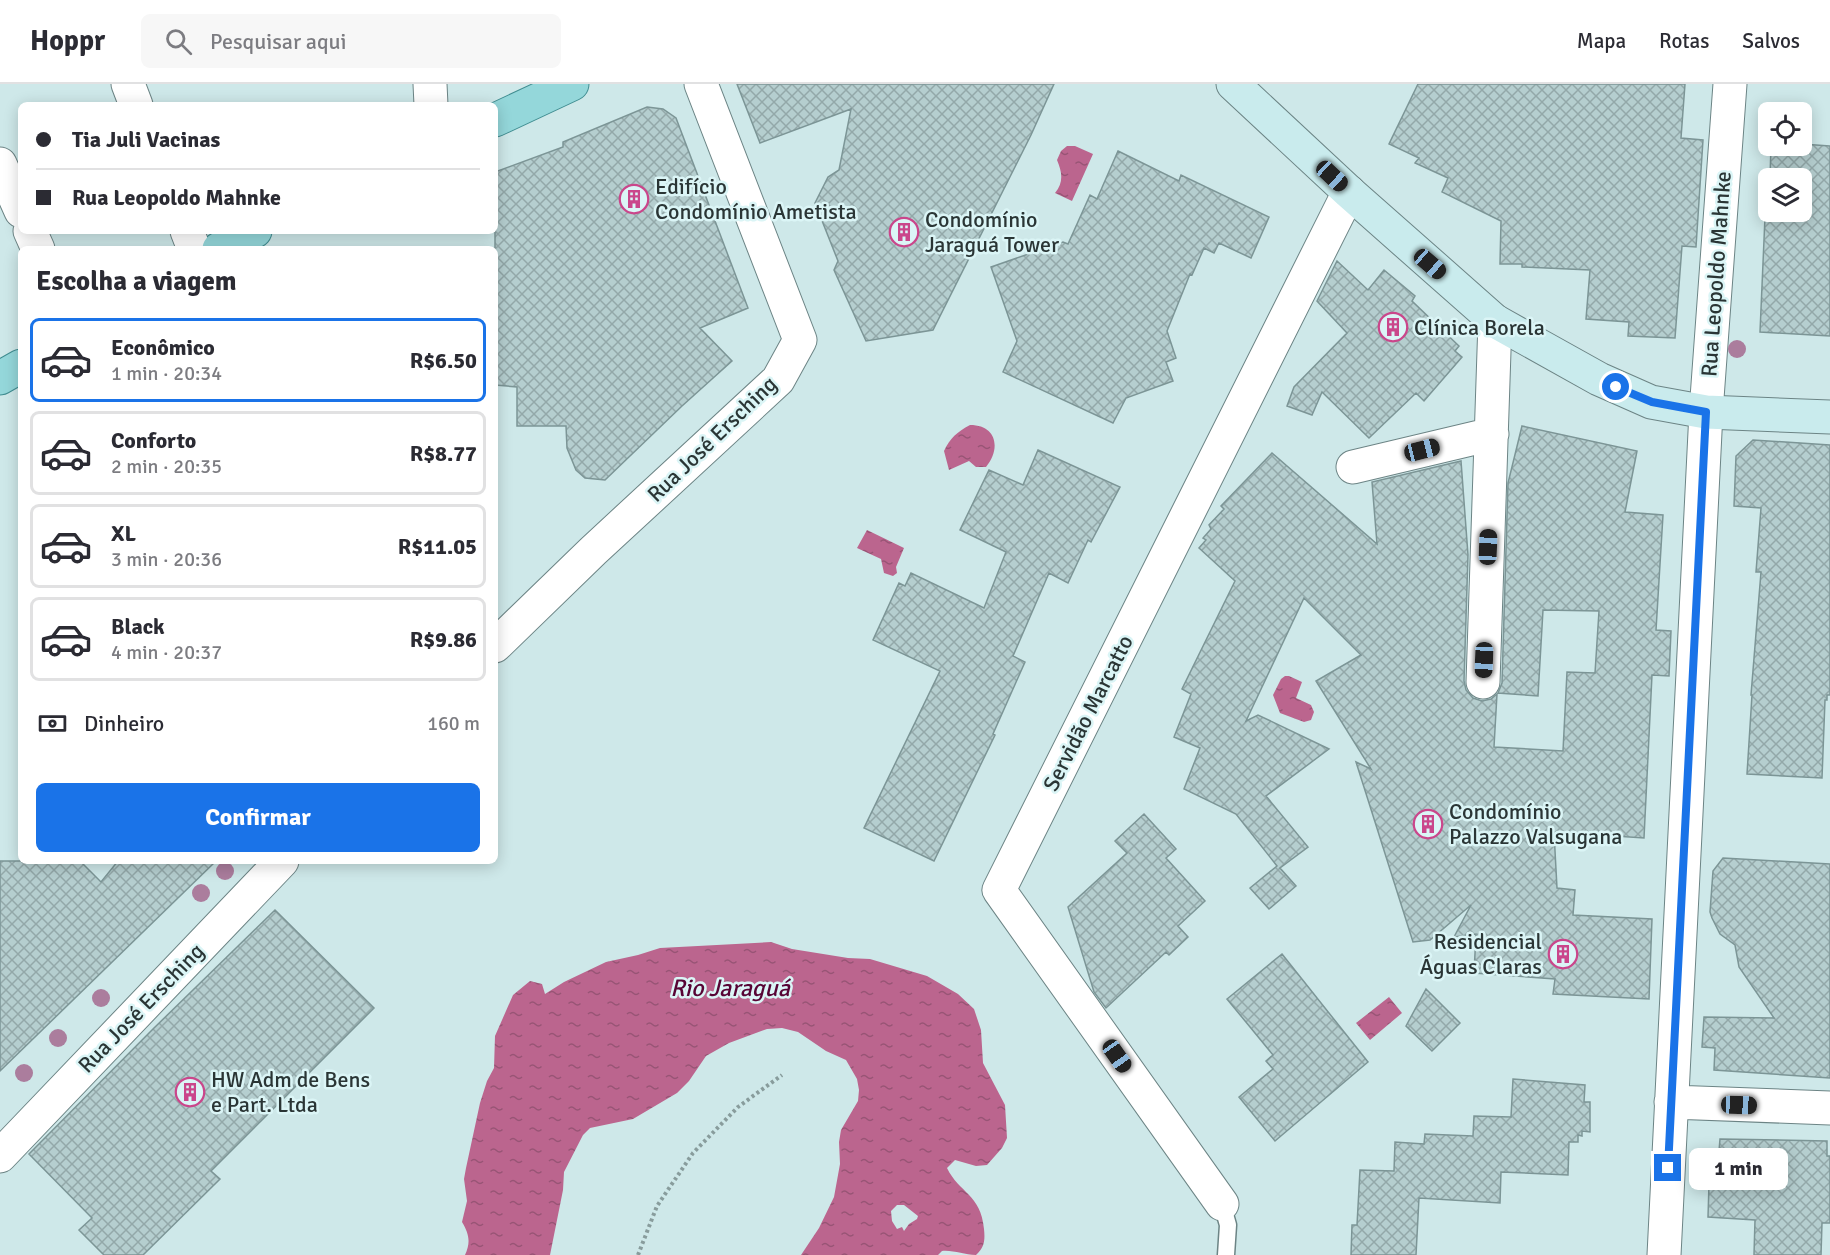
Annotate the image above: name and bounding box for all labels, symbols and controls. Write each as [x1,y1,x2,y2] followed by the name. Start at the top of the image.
[141,14,561,68] search box
[30,24,105,58] text: Hoppr
[162,25,195,58] icon: search
[210,28,347,55] text: Pesquisar aqui
[1577,28,1626,54] text: Mapa
[1659,28,1709,54] text: Rotas
[1742,28,1800,54] text: Salvos
[1758,102,1812,222] map controls
[1758,102,1812,156] button: locate
[72,126,220,153] text: Tia Juli Vacinas
[1313,157,1351,195] car
[1758,168,1812,222] button: layers
[1695,170,1737,378] street label: Rua Leopoldo Mahnke
[655,173,857,225] place label: Edifício Condomínio Ametista
[618,183,650,215] building icon: Edifício Condomínio Ametista
[72,184,281,211] text: Rua Leopoldo Mahnke
[925,206,1059,258] place label: Condomínio Jaraguá Tower
[888,216,920,248] building icon: Condomínio Jaraguá Tower
[1411,245,1449,283] car
[36,265,237,298] text: Escolha a viagem
[1377,311,1409,343] building icon: Clínica Borela
[1414,314,1545,341] place label: Clínica Borela
[39,333,93,387] icon: car
[111,334,215,361] text: Econômico
[410,347,477,374] text: R$6.50
[111,361,222,386] text: 1 min · 20:34
[642,370,782,508] street label: Rua José Ersching
[1602,373,1629,400] route start
[39,426,93,480] icon: car
[111,427,196,454] text: Conforto
[1402,437,1442,463] car
[410,440,477,467] text: R$8.77
[111,454,222,479] text: 2 min · 20:35
[39,519,93,573] icon: car
[111,520,136,547] text: XL
[1478,529,1498,565] car
[398,533,477,560] text: R$11.05
[111,547,222,572] text: 3 min · 20:36
[39,612,93,666] icon: car
[111,613,165,640] text: Black
[410,626,477,653] text: R$9.86
[1037,631,1139,795] street label: Servidão Marcatto
[111,640,222,665] text: 4 min · 20:37
[1474,642,1494,678] car
[36,707,69,740] icon: cash
[84,710,164,737] text: Dinheiro
[427,711,480,736] text: 160 m
[36,783,480,852] button: Confirmar
[1449,798,1622,850] place label: Condomínio Palazzo Valsugana
[1412,808,1444,840] building icon: Condomínio Palazzo Valsugana
[1420,928,1542,980] place label: Residencial Águas Claras
[72,938,210,1078] street label: Rua José Ersching
[1547,938,1579,970] building icon: Residencial Águas Claras
[670,973,792,1003] water label: Rio Jaraguá
[1099,1036,1135,1076] car
[211,1066,370,1118] place label: HW Adm de Bens e Part. Ltda
[174,1076,206,1108] building icon: HW Adm de Bens e Part. Ltda
[1721,1095,1757,1115] car
[1689,1147,1788,1189] callout: 1 min
[1654,1154,1681,1181] route end
[1714,1156,1763,1181] text: 1 min

